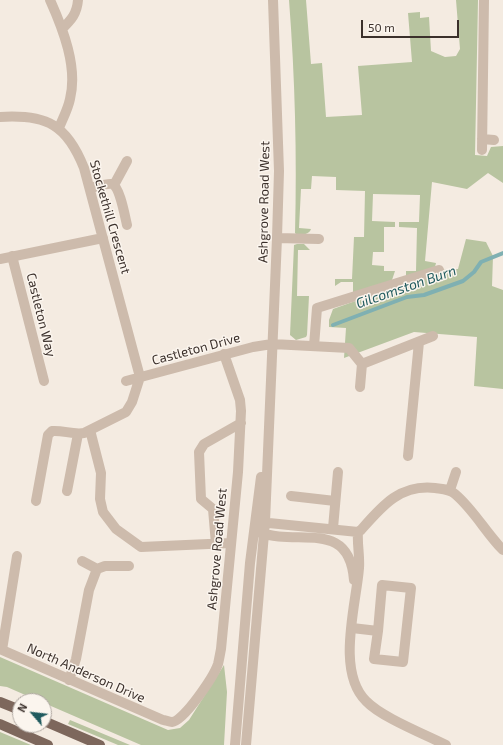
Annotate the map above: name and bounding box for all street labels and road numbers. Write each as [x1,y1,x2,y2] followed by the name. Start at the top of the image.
[255,141,273,263] street label: Ashgrove Road West
[86,158,134,276] street label: Stockethill Crescent
[23,271,59,359] street label: Castleton Way
[150,330,242,368] street label: Castleton Drive
[204,488,230,610] street label: Ashgrove Road West
[24,640,148,706] street label: North Anderson Drive

